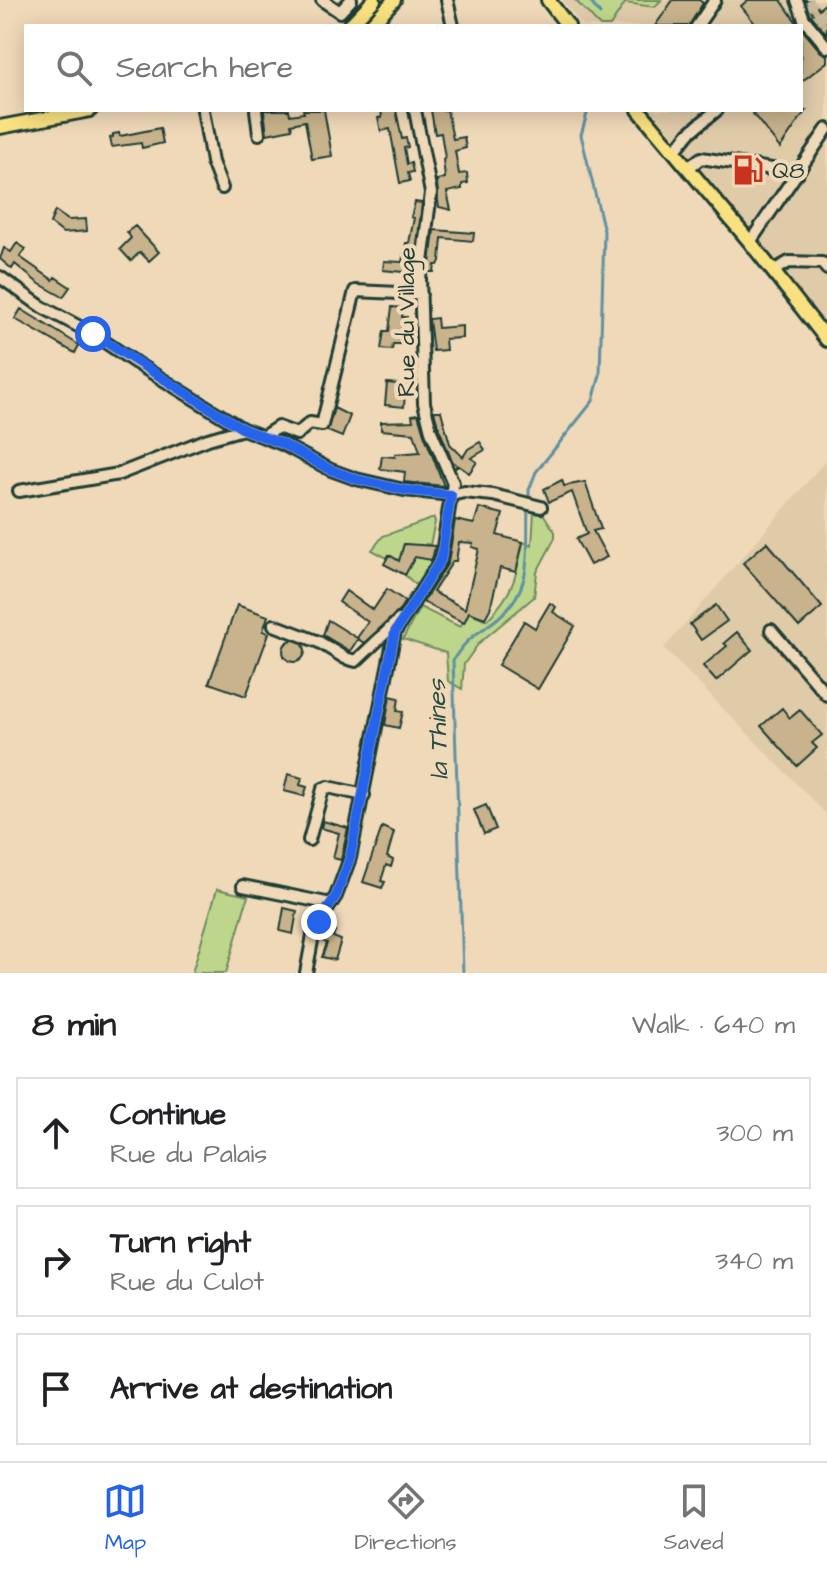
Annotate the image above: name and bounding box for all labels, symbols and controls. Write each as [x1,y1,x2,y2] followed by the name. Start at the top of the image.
[24,24,803,112] search box
[52,46,96,90] icon: search
[116,47,293,89] text: Search here
[731,153,765,187] fuel station icon: Q8
[772,154,805,188] place label: Q8
[390,247,425,397] street label: Rue du Village
[75,316,111,352] route start
[418,677,458,781] water label: la Thines
[301,904,337,940] route end
[32,1001,116,1049] text: 8 min
[632,1007,795,1043] text: Walk · 640 m
[110,1094,226,1136] text: Continue
[34,1111,78,1155] icon: ahead
[716,1115,793,1151] text: 300 m
[110,1136,267,1172] text: Rue du Palais
[110,1222,251,1264] text: Turn right
[34,1239,78,1283] icon: right
[715,1243,793,1279] text: 340 m
[110,1264,264,1300] text: Rue du Culot
[34,1367,78,1411] icon: arrive
[110,1368,392,1410] text: Arrive at destination
[103,1479,147,1558] tab: Map
[354,1479,457,1558] tab: Directions
[664,1479,724,1558] tab: Saved

